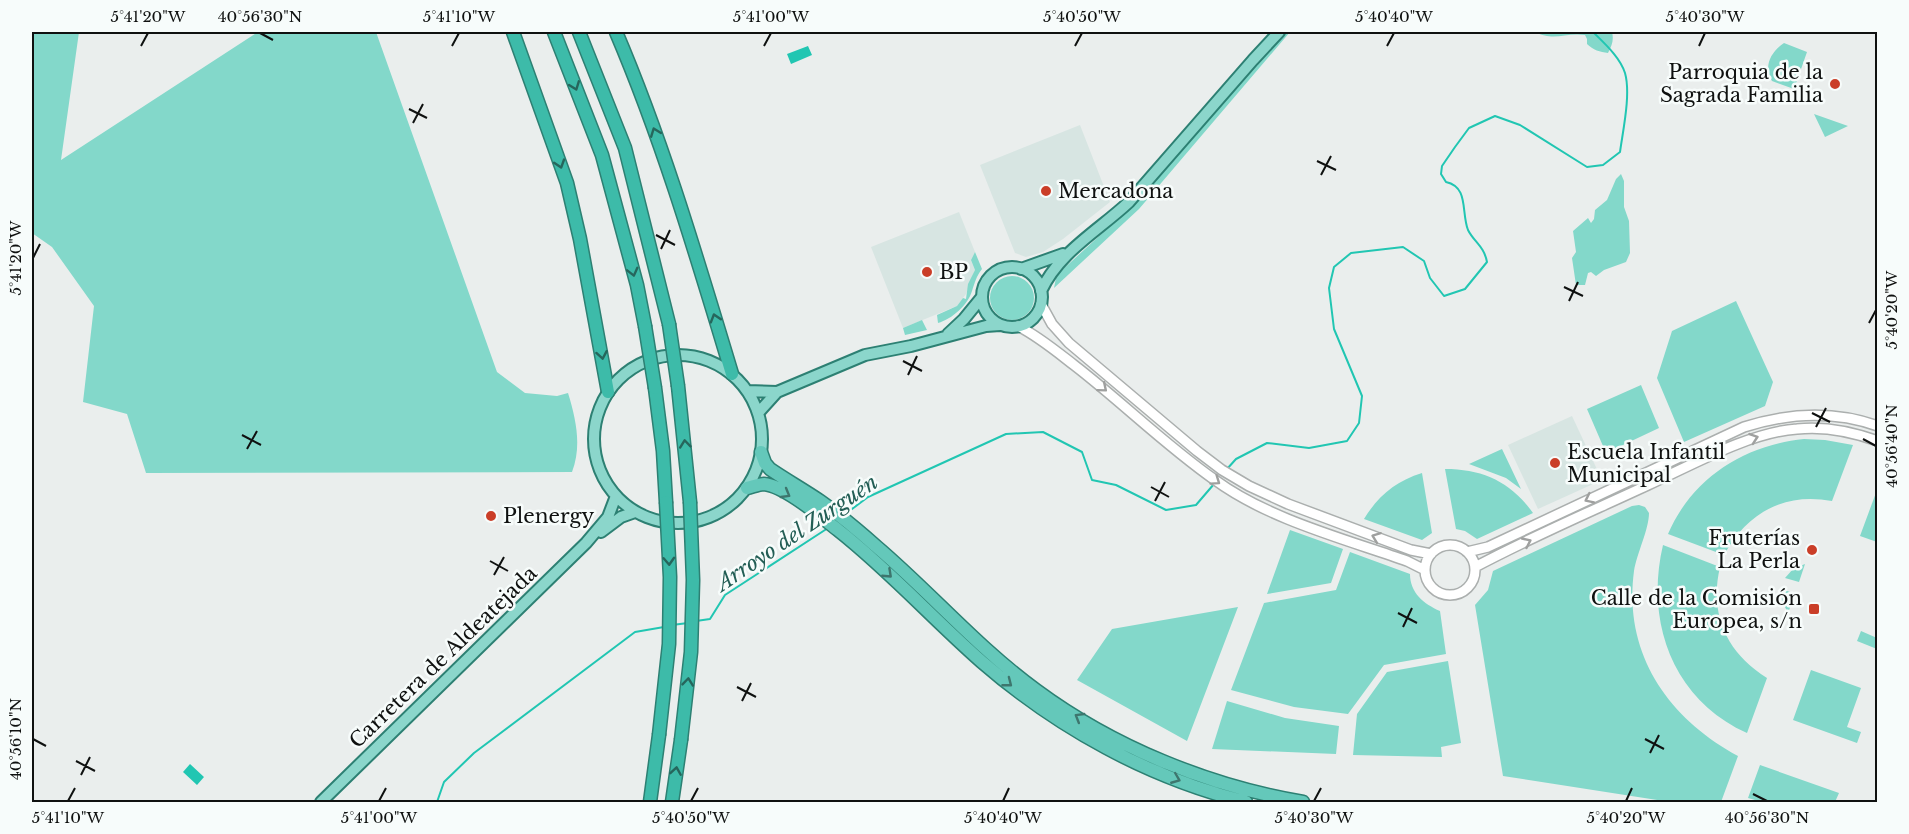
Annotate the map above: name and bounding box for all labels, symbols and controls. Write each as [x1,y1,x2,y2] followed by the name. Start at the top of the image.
[111,7,186,26] text: 5°41'20"W
[218,7,302,26] text: 40°56'30"N
[423,7,496,26] text: 5°41'10"W
[733,7,810,26] text: 5°41'00"W
[1043,7,1121,26] text: 5°40'50"W
[1355,7,1433,26] text: 5°40'40"W
[1666,7,1745,26] text: 5°40'30"W
[1660,60,1824,107] place label: Parroquia de la Sagrada Familia
[1828,77,1842,91] marker: Parroquia de la Sagrada Familia
[568,80,580,91] one-way arrow
[649,127,662,138] one-way arrow
[553,158,565,169] one-way arrow
[1058,179,1174,203] place label: Mercadona
[1039,184,1053,198] marker: Mercadona
[6,220,25,295] text: 5°41'20"W
[939,260,968,284] place label: BP
[920,265,934,279] marker: BP
[626,267,639,277] one-way arrow
[1882,270,1901,350] text: 5°40'20"W
[710,313,722,324] one-way arrow
[595,350,608,360] one-way arrow
[1096,381,1107,392] one-way arrow
[1882,404,1901,488] text: 40°56'40"N
[1748,433,1759,445] one-way arrow
[679,440,691,449] one-way arrow
[1567,440,1725,487] place label: Escuela Infantil Municipal
[1548,456,1562,470] marker: Escuela Infantil Municipal
[709,469,883,598] water label: Arroyo del Zurguén
[1210,474,1221,485] one-way arrow
[780,486,791,498] one-way arrow
[1585,491,1596,503] one-way arrow
[503,504,594,528] place label: Plenergy
[484,509,498,523] marker: Plenergy
[1708,526,1801,573] place label: Fruterías La Perla
[1371,531,1381,544] one-way arrow
[1521,537,1532,549] one-way arrow
[1805,543,1819,557] marker: Fruterías La Perla
[663,556,676,565] one-way arrow
[344,560,542,753] street label: Carretera de Aldeatejada
[881,567,891,578] one-way arrow
[1591,586,1802,633] place label: Calle de la Comisión Europea, s/n
[1807,602,1821,616] marker: Calle de la Comisión Europea, s/n
[1001,675,1012,686] one-way arrow
[681,678,694,687] one-way arrow
[6,698,25,780] text: 40°56'10"N
[1075,713,1085,725] one-way arrow
[670,767,682,776] one-way arrow
[1170,772,1181,785] one-way arrow
[32,808,105,827] text: 5°41'10"W
[341,808,418,827] text: 5°41'00"W
[652,808,730,827] text: 5°40'50"W
[964,808,1042,827] text: 5°40'40"W
[1275,808,1354,827] text: 5°40'30"W
[1587,808,1666,827] text: 5°40'20"W
[1725,808,1809,827] text: 40°56'30"N

